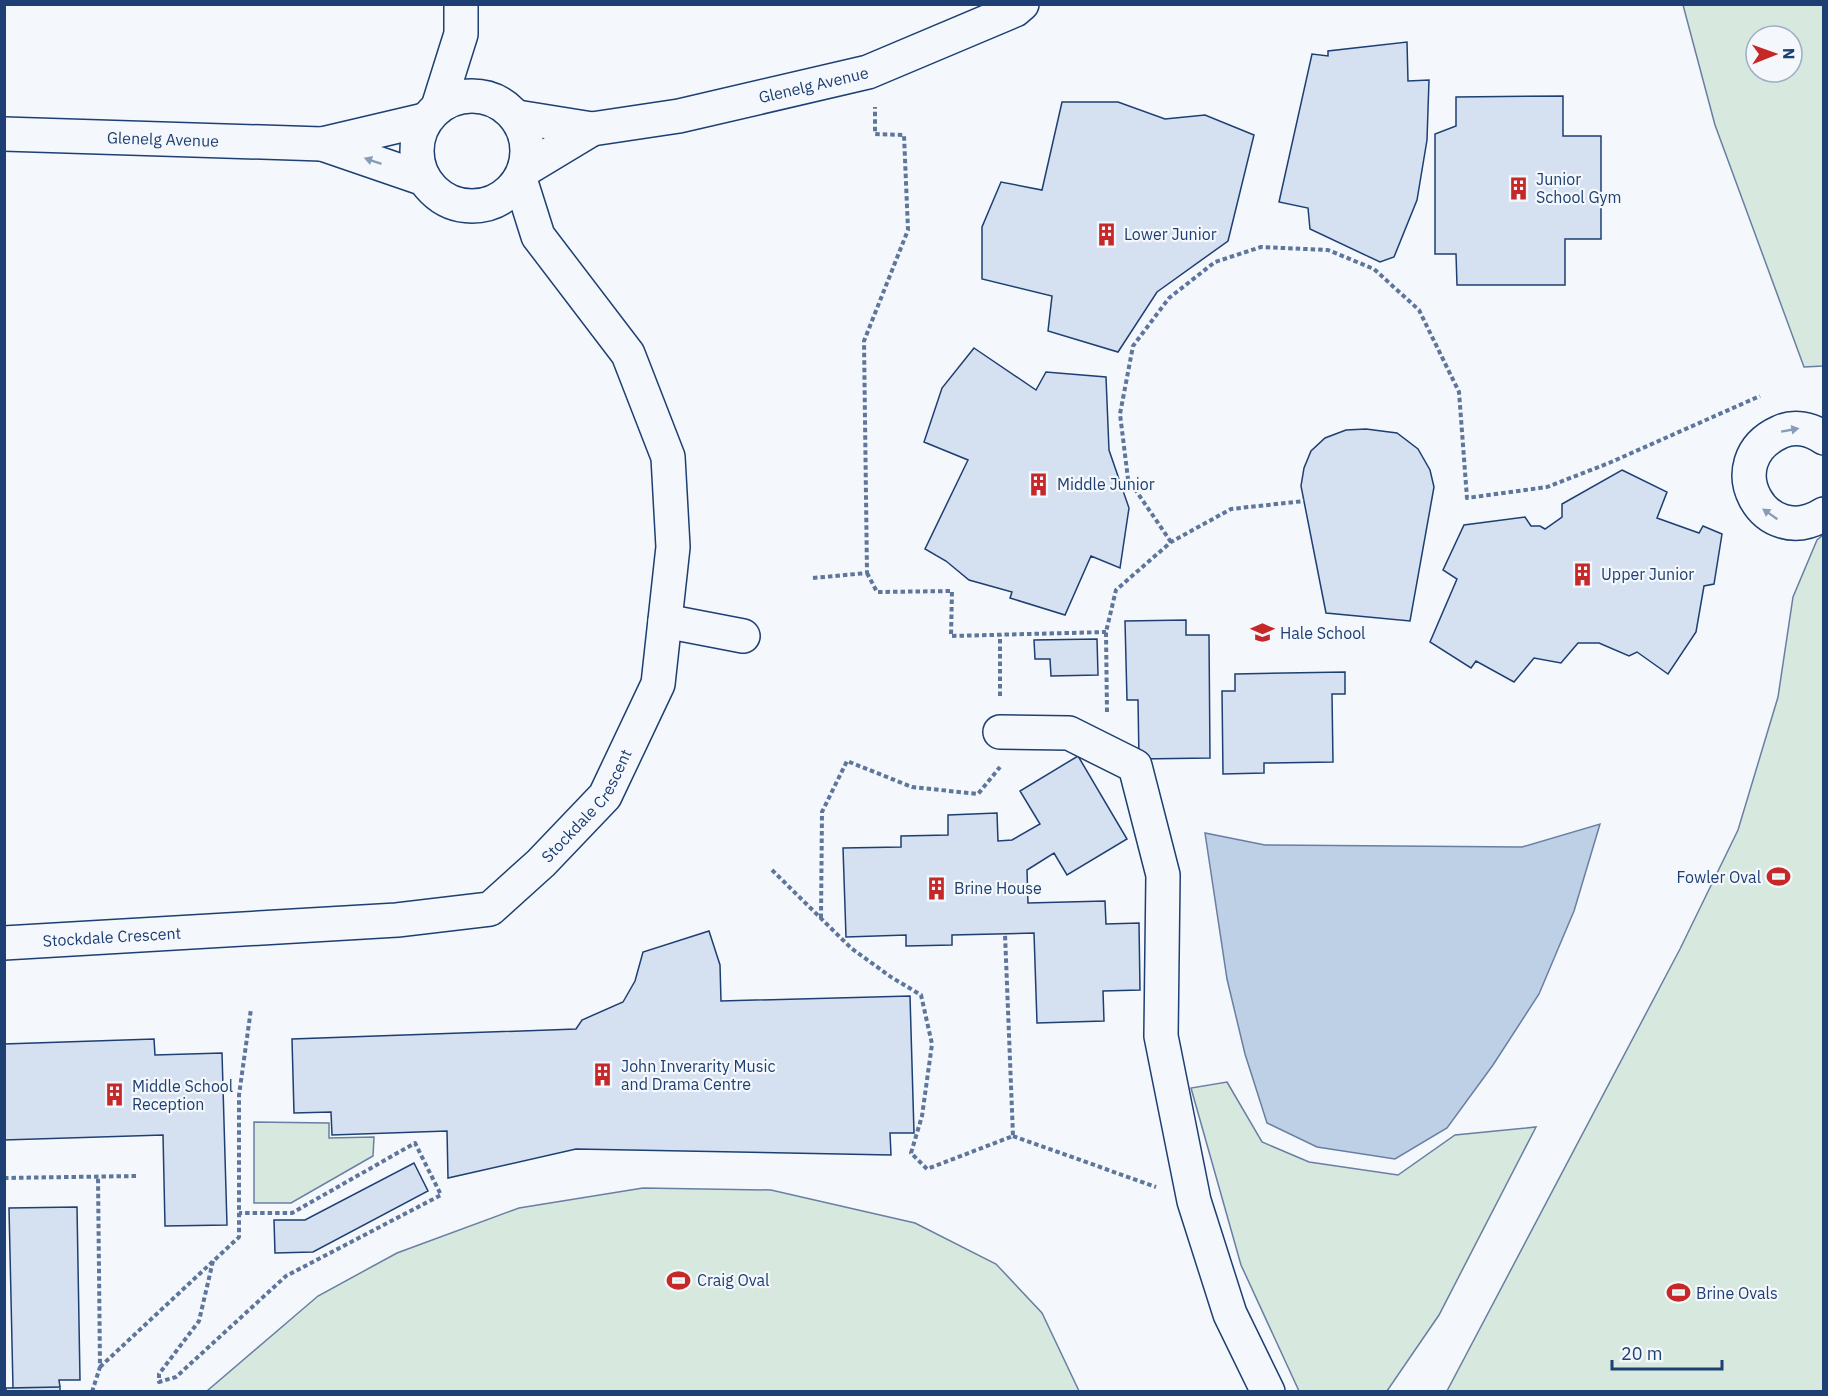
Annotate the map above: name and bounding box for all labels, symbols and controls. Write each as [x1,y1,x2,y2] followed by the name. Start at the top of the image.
[1744,24,1804,84] north arrow
[1779,48,1799,60] text: N
[757,62,871,107] street label: Glenelg Avenue
[107,127,220,151] street label: Glenelg Avenue
[364,156,382,166] one-way arrow
[1536,169,1622,207] place label: Junior School Gym
[1505,175,1531,201] building icon: Junior School Gym
[1093,221,1119,247] building icon: Lower Junior
[1124,224,1217,244] place label: Lower Junior
[1781,425,1800,434] one-way arrow
[1026,471,1052,497] building icon: Middle Junior
[1057,474,1155,494] place label: Middle Junior
[1762,508,1778,520] one-way arrow
[1570,561,1596,587] building icon: Upper Junior
[1601,564,1694,584] place label: Upper Junior
[1249,620,1275,646] school or university icon: Hale School
[1280,623,1365,643] place label: Hale School
[537,746,636,867] street label: Stockdale Crescent
[1766,864,1792,890] sports icon: Fowler Oval
[1677,867,1761,887] place label: Fowler Oval
[923,875,949,901] building icon: Brine House
[954,878,1042,898] place label: Brine House
[42,923,182,951] street label: Stockdale Crescent
[621,1056,775,1094] place label: John Inverarity Music and Drama Centre
[590,1062,616,1088] building icon: John Inverarity Music and Drama Centre
[132,1076,233,1114] place label: Middle School Reception
[101,1082,127,1108] building icon: Middle School Reception
[666,1267,692,1293] sports icon: Craig Oval
[697,1270,769,1290] place label: Craig Oval
[1665,1280,1691,1306] sports icon: Brine Ovals
[1696,1283,1778,1303] place label: Brine Ovals
[1612,1333,1722,1371] scale bar
[1621,1342,1663,1365] text: 20 m

